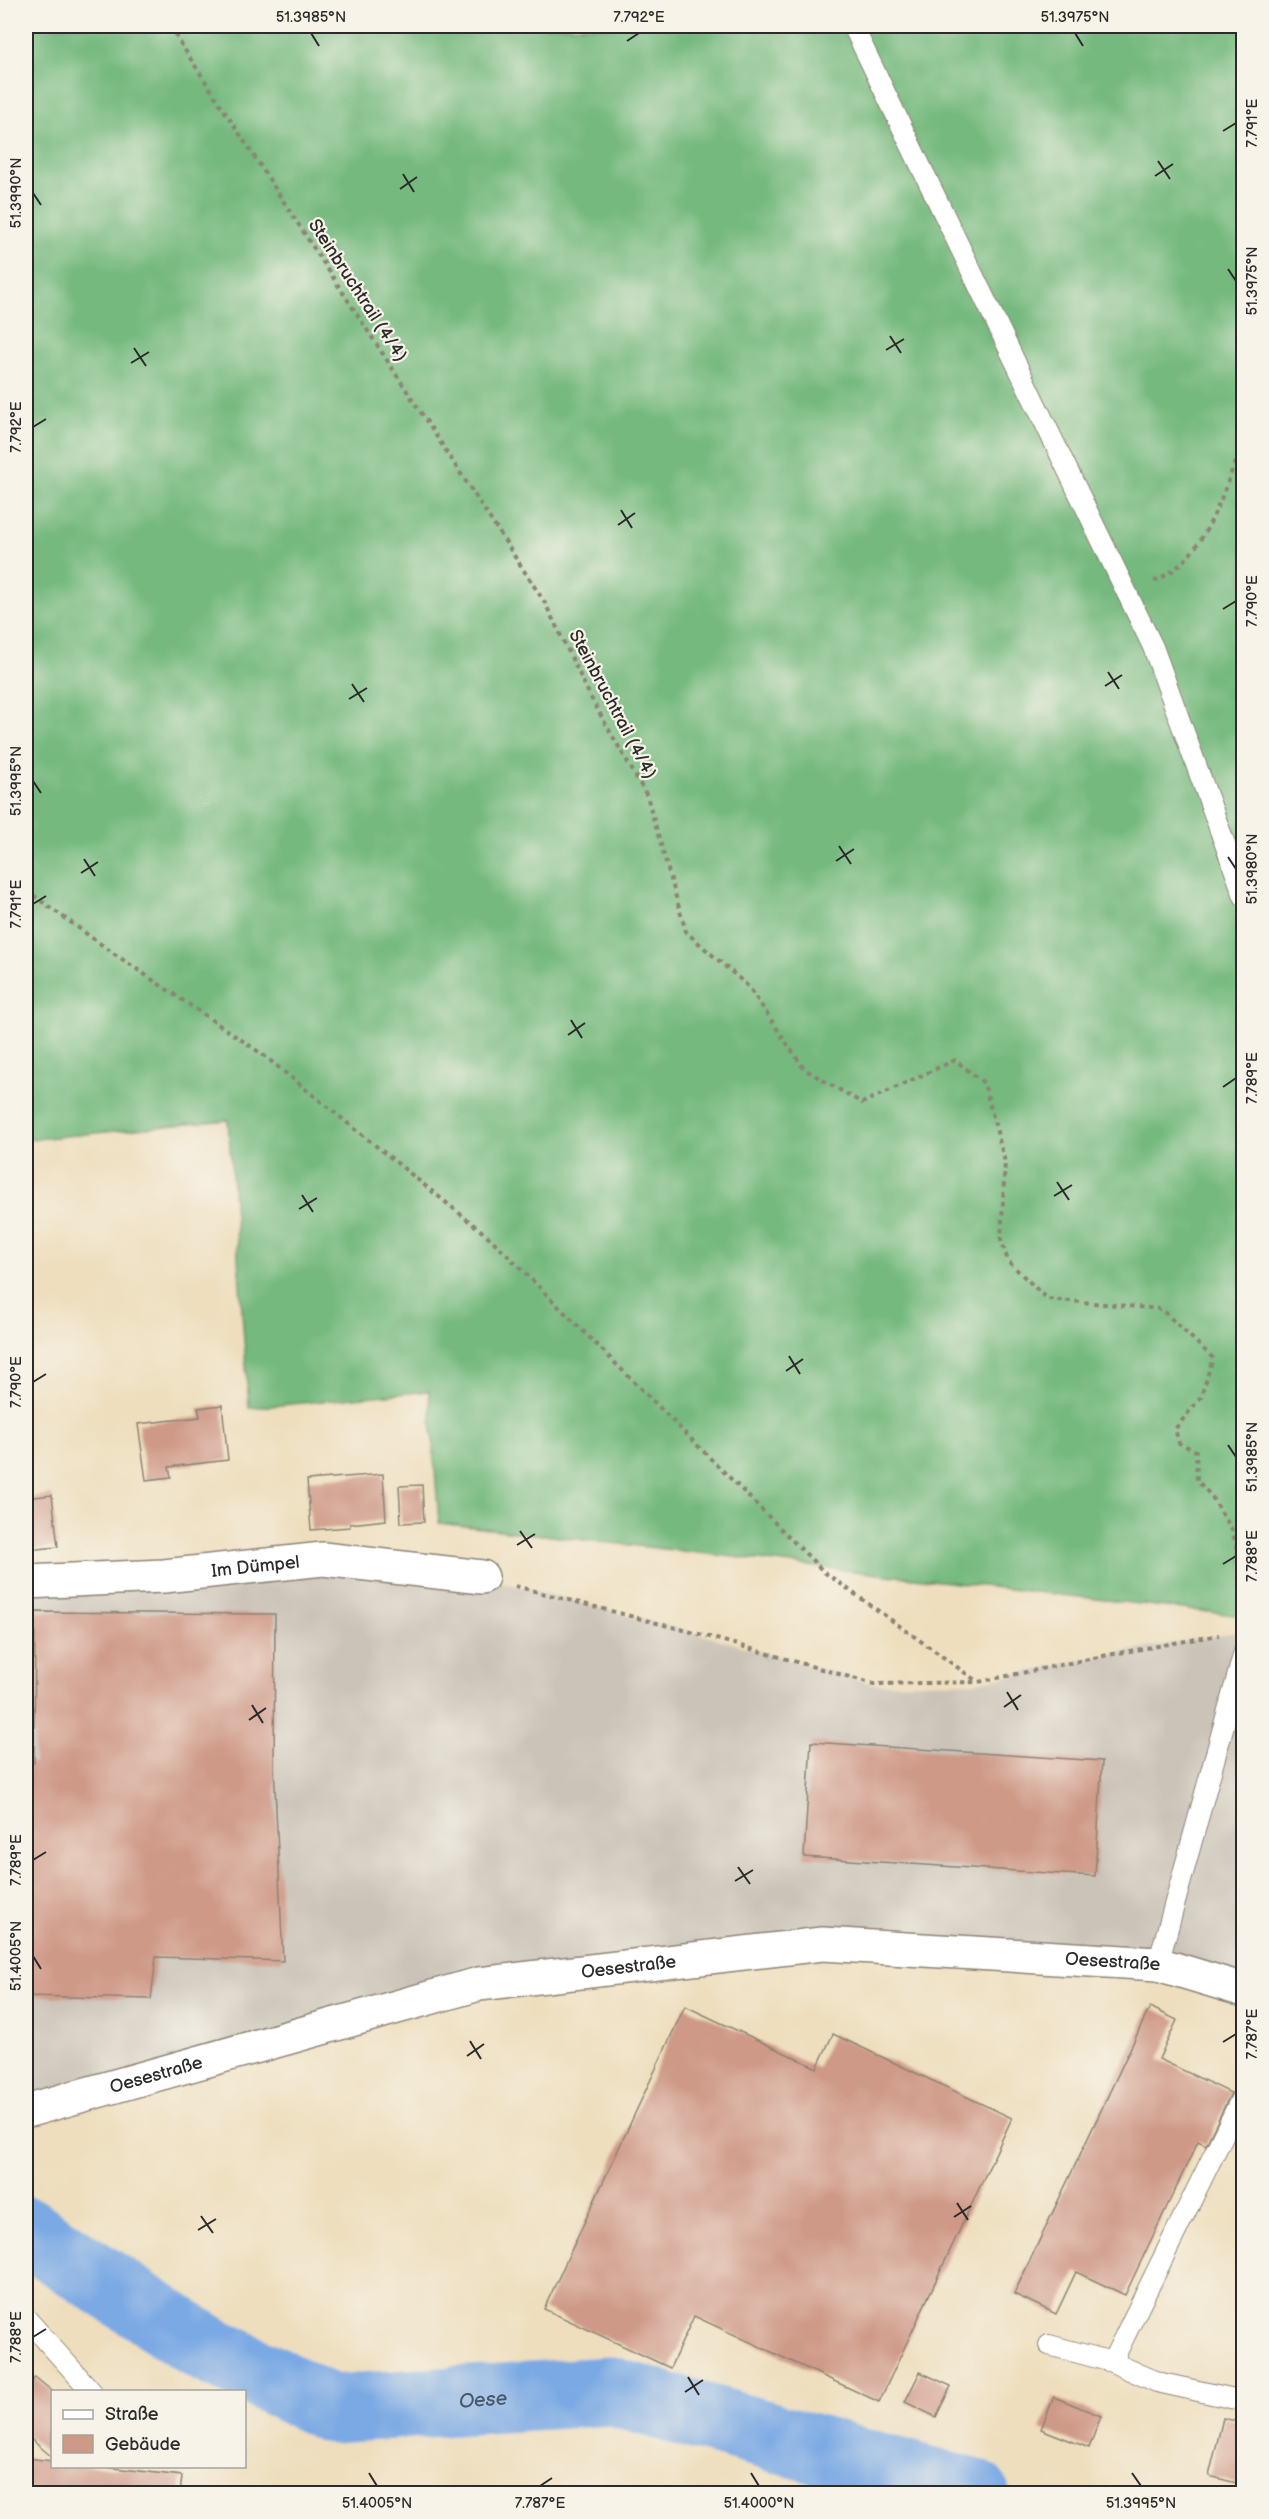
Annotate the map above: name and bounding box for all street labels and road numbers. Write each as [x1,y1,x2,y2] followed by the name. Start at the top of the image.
[304,215,411,365] street label: Steinbruchtrail (4/4)
[564,626,661,782] street label: Steinbruchtrail (4/4)
[210,1552,301,1582] street label: Im Dümpel
[1064,1948,1161,1975] street label: Oesestraße
[580,1951,677,1983] street label: Oesestraße
[107,2052,205,2098] street label: Oesestraße

